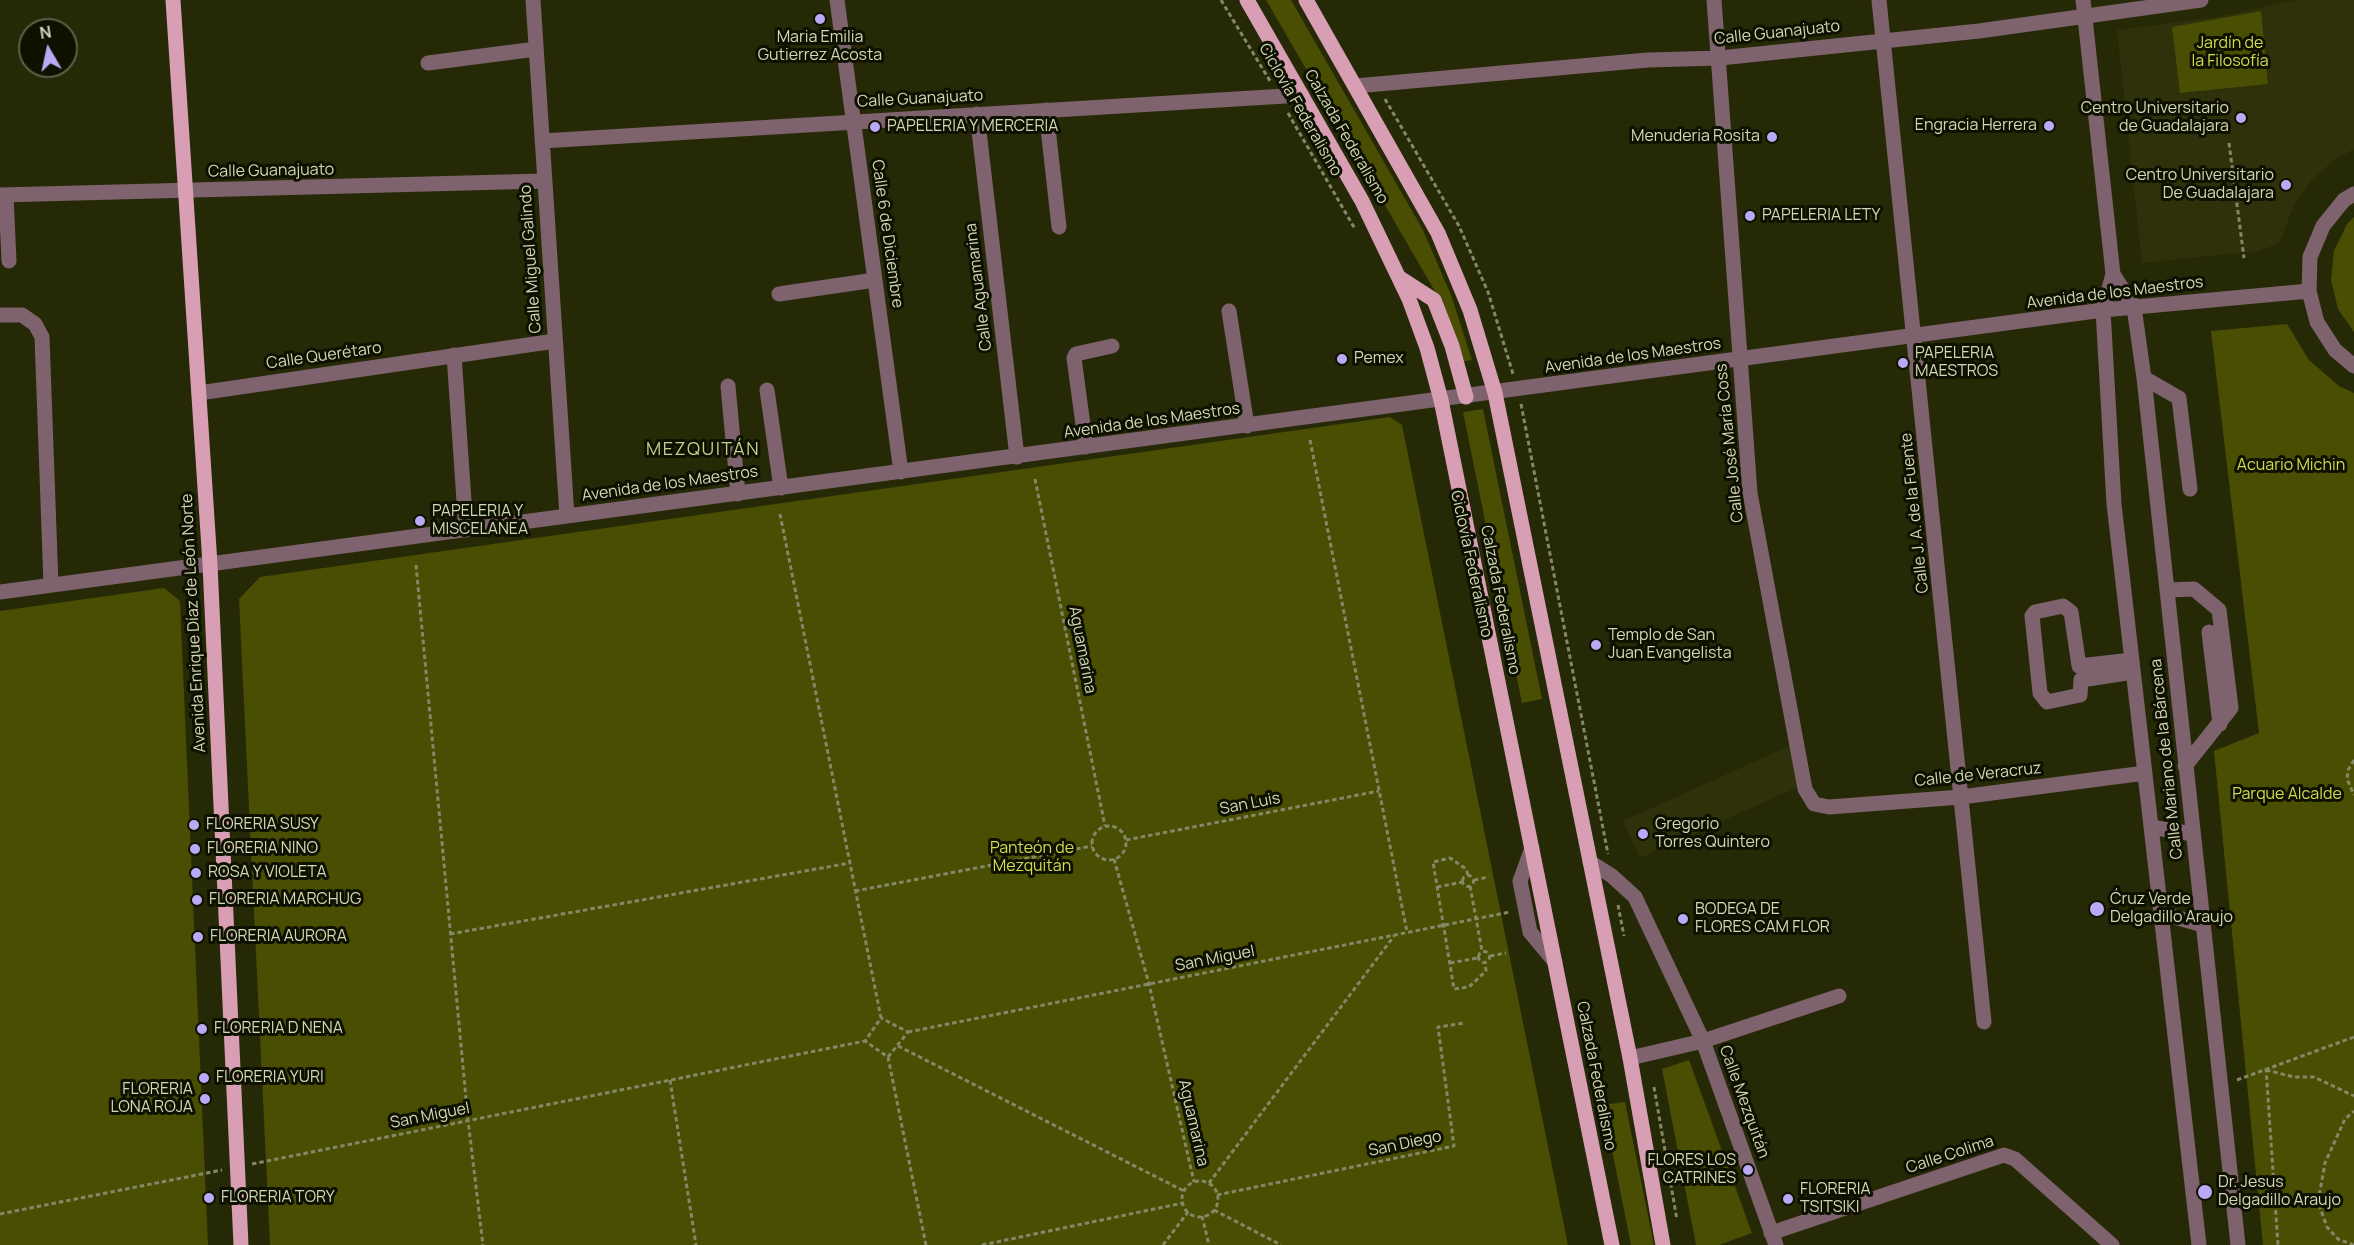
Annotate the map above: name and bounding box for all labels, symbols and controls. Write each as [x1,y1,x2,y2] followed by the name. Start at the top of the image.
[813,12,827,26] marker: Maria Emilia Gutierrez Acosta
[1713,17,1841,49] street label: Calle Guanajuato
[18,18,78,78] north arrow
[38,20,53,44] text: N
[758,28,882,66] place label: Maria Emilia Gutierrez Acosta
[2191,34,2269,72] park label: Jardín de la Filosofía
[1254,40,1346,180] street label: Ciclovía Federalismo
[1300,67,1392,207] street label: Calzada Federalismo
[856,86,984,112] street label: Calle Guanajuato
[2081,99,2229,137] place label: Centro Universitario de Guadalajara
[2234,111,2248,125] marker: Centro Universitario de Guadalajara
[1915,116,2037,136] place label: Engracia Herrera
[887,117,1058,137] place label: PAPELERIA Y MERCERIA
[2042,119,2056,133] marker: Engracia Herrera
[868,120,882,134] marker: PAPELERIA Y MERCERIA
[1631,127,1760,147] place label: Menuderia Rosita
[1765,130,1779,144] marker: Menuderia Rosita
[867,159,907,309] street label: Calle 6 de Diciembre
[208,160,334,182] street label: Calle Guanajuato
[2126,166,2274,204] place label: Centro Universitario De Guadalajara
[2279,178,2293,192] marker: Centro Universitario De Guadalajara
[516,184,546,334] street label: Calle Miguel Galindo
[1762,206,1880,226] place label: PAPELERIA LETY
[1743,209,1757,223] marker: PAPELERIA LETY
[962,222,996,352] street label: Calle Aguamarina
[2026,273,2204,313] street label: Avenida de los Maestros
[1544,334,1722,378] street label: Avenida de los Maestros
[265,338,383,374] street label: Calle Querétaro
[1915,344,1998,382] place label: PAPELERIA MAESTROS
[1354,349,1404,369] place label: Pemex
[1335,352,1349,366] marker: Pemex
[1896,356,1910,370] marker: PAPELERIA MAESTROS
[1712,363,1748,523] street label: Calle José María Coss
[1063,399,1241,443] street label: Avenida de los Maestros
[1897,432,1933,594] street label: Calle J. A. de la Fuente
[646,439,760,461] district label: MEZQUITÁN
[2237,456,2345,476] park label: Acuario Michin
[581,462,759,506] street label: Avenida de los Maestros
[1446,489,1496,639] street label: Ciclovía Federalismo
[178,493,210,753] street label: Avenida Enrique Díaz de León Norte
[432,502,528,540] place label: PAPELERIA Y MISCELANEA
[413,514,427,528] marker: PAPELERIA Y MISCELANEA
[1476,524,1524,676] street label: Calzada Federalismo
[1064,605,1100,695] street label: Aguamarina
[1608,626,1732,664] place label: Templo de San Juan Evangelista
[1589,638,1603,652] marker: Templo de San Juan Evangelista
[2147,658,2187,860] street label: Calle Mariano de la Bárcena
[1914,759,2042,791] street label: Calle de Veracruz
[2232,785,2342,805] park label: Parque Alcalde
[1218,789,1282,819] street label: San Luis
[206,815,319,835] place label: FLORERIA SUSY
[1655,815,1770,853] place label: Gregorio Torres Quintero
[187,818,201,832] marker: FLORERIA SUSY
[1636,827,1650,841] marker: Gregorio Torres Quintero
[207,839,318,859] place label: FLORERIA NINO
[990,839,1074,877] park label: Panteón de Mezquitán
[188,842,202,856] marker: FLORERIA NINO
[208,863,327,883] place label: ROSA Y VIOLETA
[189,866,203,880] marker: ROSA Y VIOLETA
[209,890,361,910] place label: FLORERIA MARCHUG
[2110,890,2233,928] place label: Ćruz Verde Delgadillo Araujo
[190,893,204,907] marker: FLORERIA MARCHUG
[1695,900,1830,938] place label: BODEGA DE FLORES CAM FLOR
[2088,900,2106,918] marker: Ćruz Verde Delgadillo Araujo
[1676,912,1690,926] marker: BODEGA DE FLORES CAM FLOR
[210,927,347,947] place label: FLORERIA AURORA
[191,930,205,944] marker: FLORERIA AURORA
[1174,942,1256,976] street label: San Miguel
[1572,1000,1620,1152] street label: Calzada Federalismo
[214,1019,343,1039] place label: FLORERIA D NENA
[195,1022,209,1036] marker: FLORERIA D NENA
[1715,1043,1773,1161] street label: Calle Mezquitán
[216,1068,324,1088] place label: FLORERIA YURI
[197,1071,211,1085] marker: FLORERIA YURI
[1174,1078,1212,1168] street label: Aguamarina
[110,1080,193,1118] place label: FLORERIA LONA ROJA
[198,1092,212,1106] marker: FLORERIA LONA ROJA
[389,1099,471,1133] street label: San Miguel
[1367,1127,1443,1161] street label: San Diego
[1904,1132,1996,1178] street label: Calle Colima
[1647,1151,1736,1189] place label: FLORES LOS CATRINES
[1741,1163,1755,1177] marker: FLORES LOS CATRINES
[2218,1173,2341,1211] place label: Dr. Jesus Delgadillo Araujo
[1800,1180,1871,1218] place label: FLORERIA TSITSIKI
[2196,1183,2214,1201] marker: Dr. Jesus Delgadillo Araujo
[221,1188,335,1208] place label: FLORERIA TORY
[202,1191,216,1205] marker: FLORERIA TORY
[1781,1192,1795,1206] marker: FLORERIA TSITSIKI

